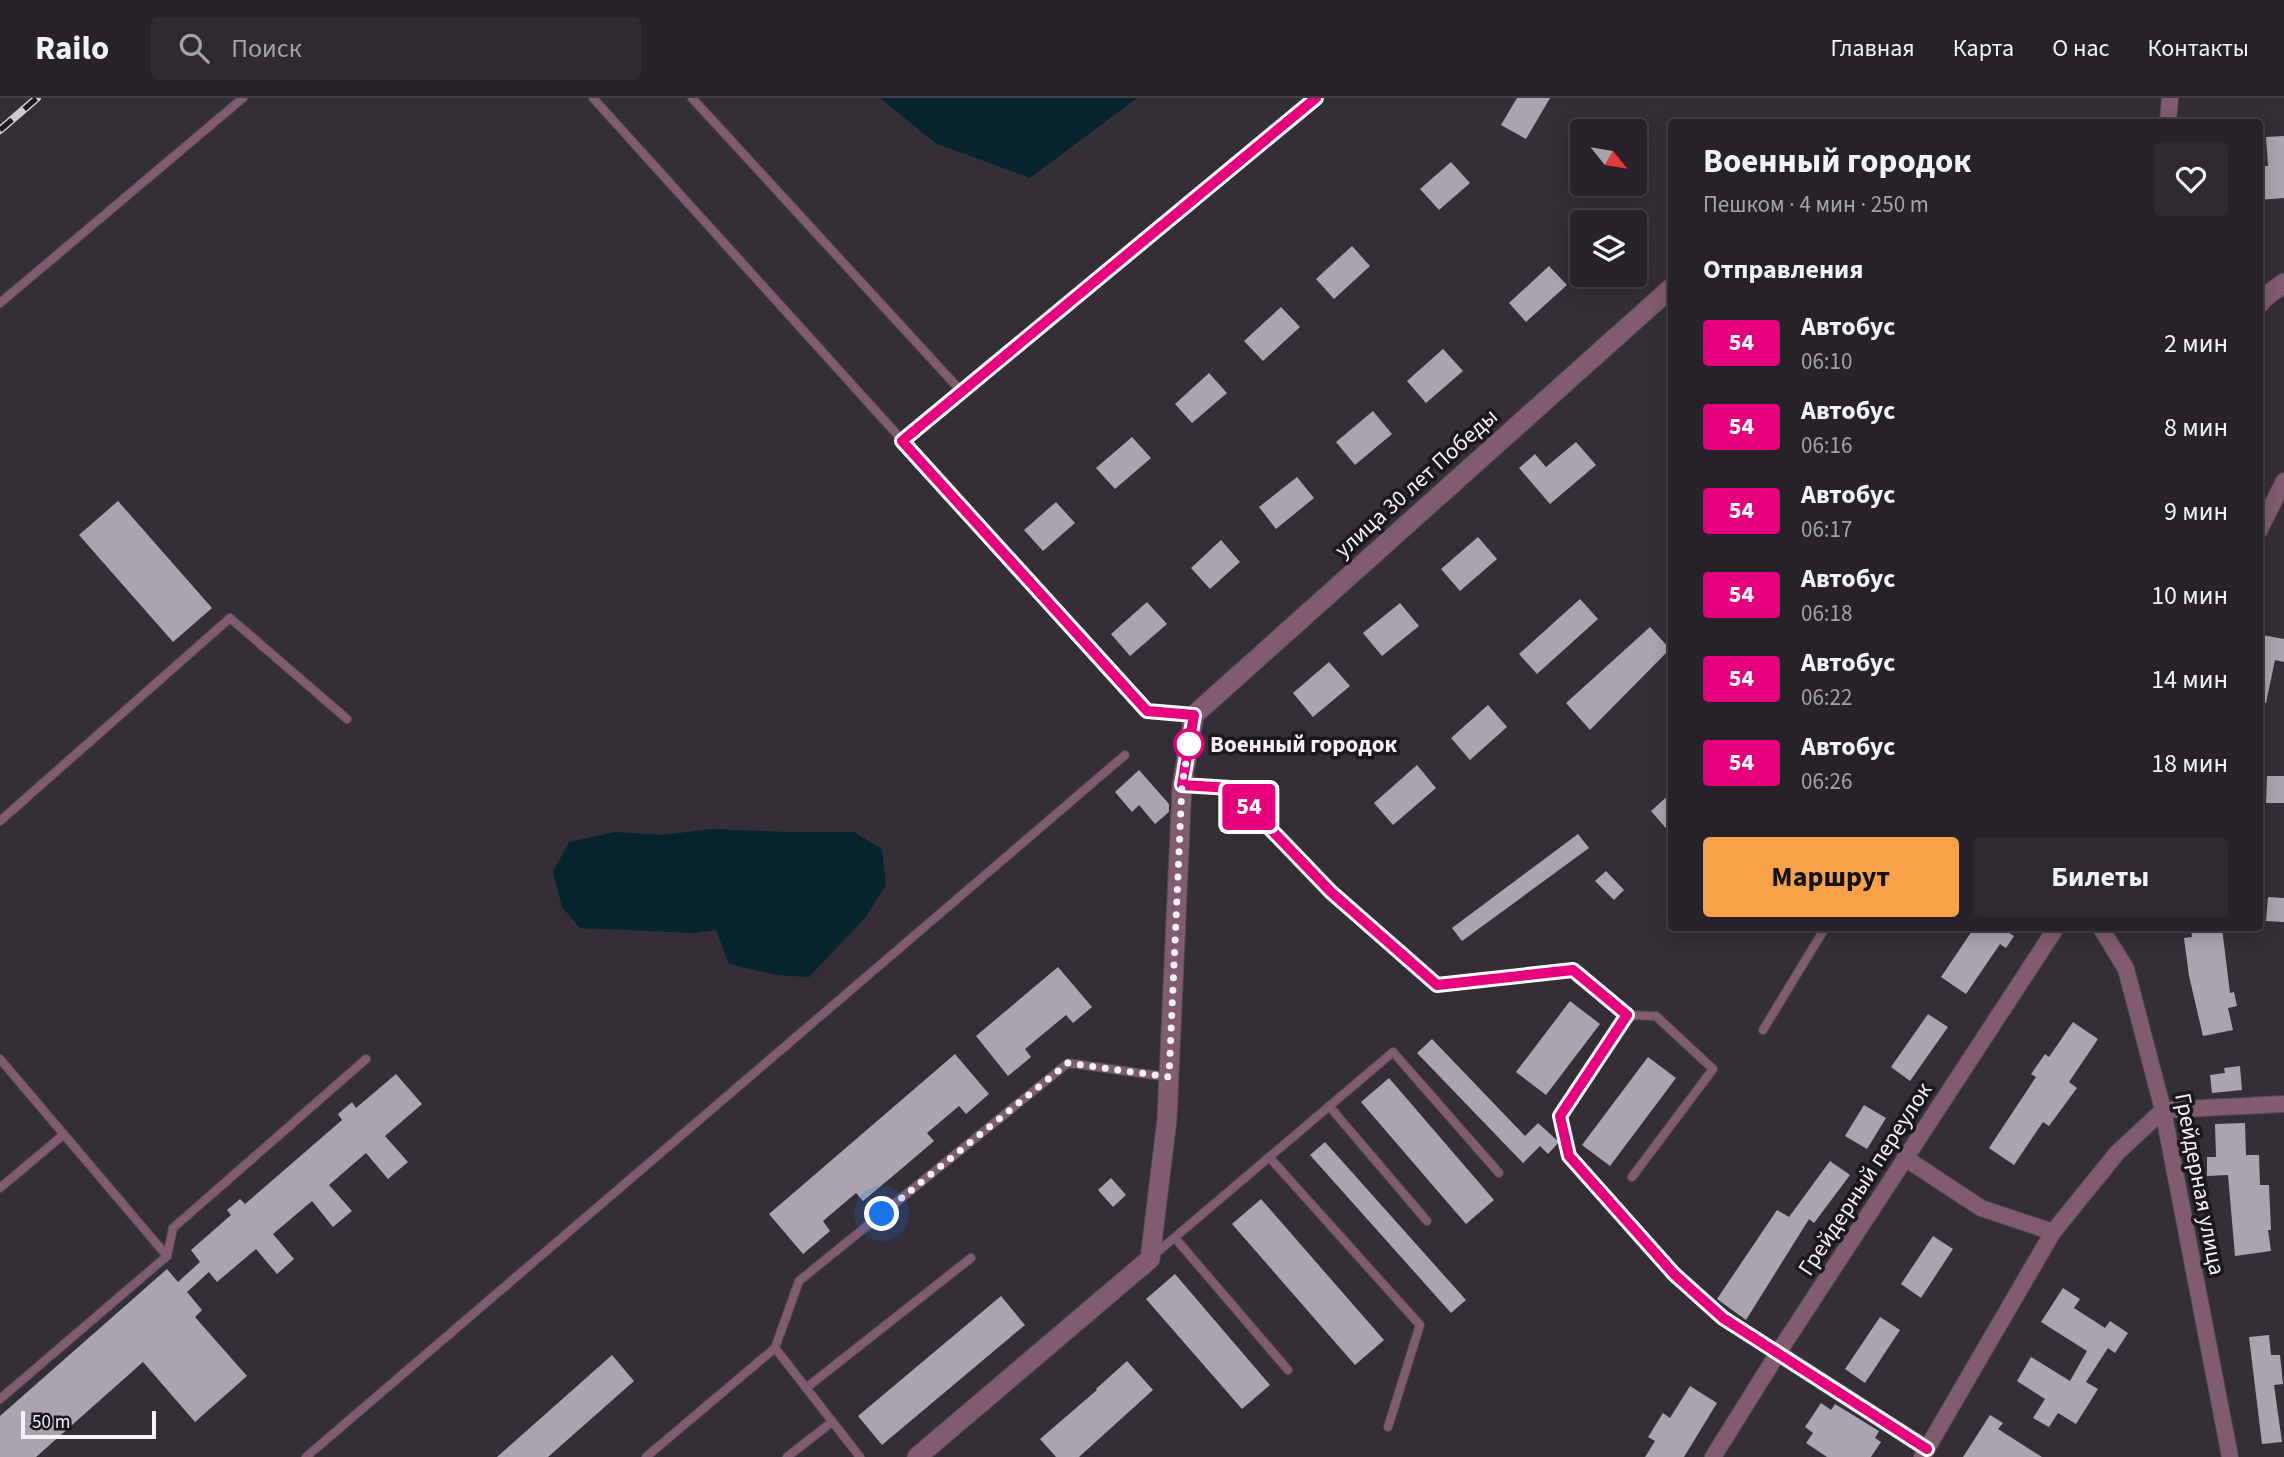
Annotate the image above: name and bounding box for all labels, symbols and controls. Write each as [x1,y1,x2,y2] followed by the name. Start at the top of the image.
[151,17,641,80] search box
[35,25,109,72] text: Railo
[175,29,213,67] icon: search
[231,30,302,67] text: Поиск
[1830,31,1915,66] text: Главная
[1953,31,2014,66] text: Карта
[2052,31,2109,66] text: О нас
[2147,31,2249,66] text: Контакты
[1570,119,1647,196] north arrow
[1570,119,1647,287] map controls
[1703,138,1971,185] text: Военный городок
[2154,142,2228,216] button: heart
[1703,188,1929,221] text: Пешком · 4 мин · 250 m
[1570,210,1647,287] button: layers
[1703,251,1863,288] text: Отправления
[1801,308,1895,345] text: Автобус
[1729,325,1754,360] text: 54
[2164,325,2228,362] text: 2 мин
[1801,345,1852,378] text: 06:10
[1801,392,1895,429] text: Автобус
[1327,401,1505,565] street label: улица 30 лет Победы
[1729,409,1754,444] text: 54
[2164,409,2228,446] text: 8 мин
[1801,429,1852,462] text: 06:16
[1801,476,1895,513] text: Автобус
[1729,493,1754,528] text: 54
[2164,493,2228,530] text: 9 мин
[1801,513,1852,546] text: 06:17
[1801,560,1895,597] text: Автобус
[1729,577,1754,612] text: 54
[2151,577,2228,614] text: 10 мин
[1801,597,1852,630] text: 06:18
[1801,644,1895,681] text: Автобус
[1729,661,1754,696] text: 54
[2151,661,2228,698] text: 14 мин
[1801,681,1852,714] text: 06:22
[1210,728,1397,761] place label: Военный городок
[1801,728,1895,765] text: Автобус
[1174,729,1204,759] marker: Военный городок
[1729,745,1754,780] text: 54
[2151,745,2228,782] text: 18 мин
[1801,765,1852,798] text: 06:26
[1218,784,1280,830] line badge: 54
[1236,789,1262,824] text: 54
[1703,837,1959,917] button: Маршрут
[1973,837,2228,917] button: Билеты
[1790,1075,1940,1282] street label: Грейдерный переулок
[2166,1090,2234,1278] street label: Грейдерная улица
[864,1196,899,1231] your location
[21,1408,156,1440] scale bar
[32,1409,70,1436] text: 50 m

